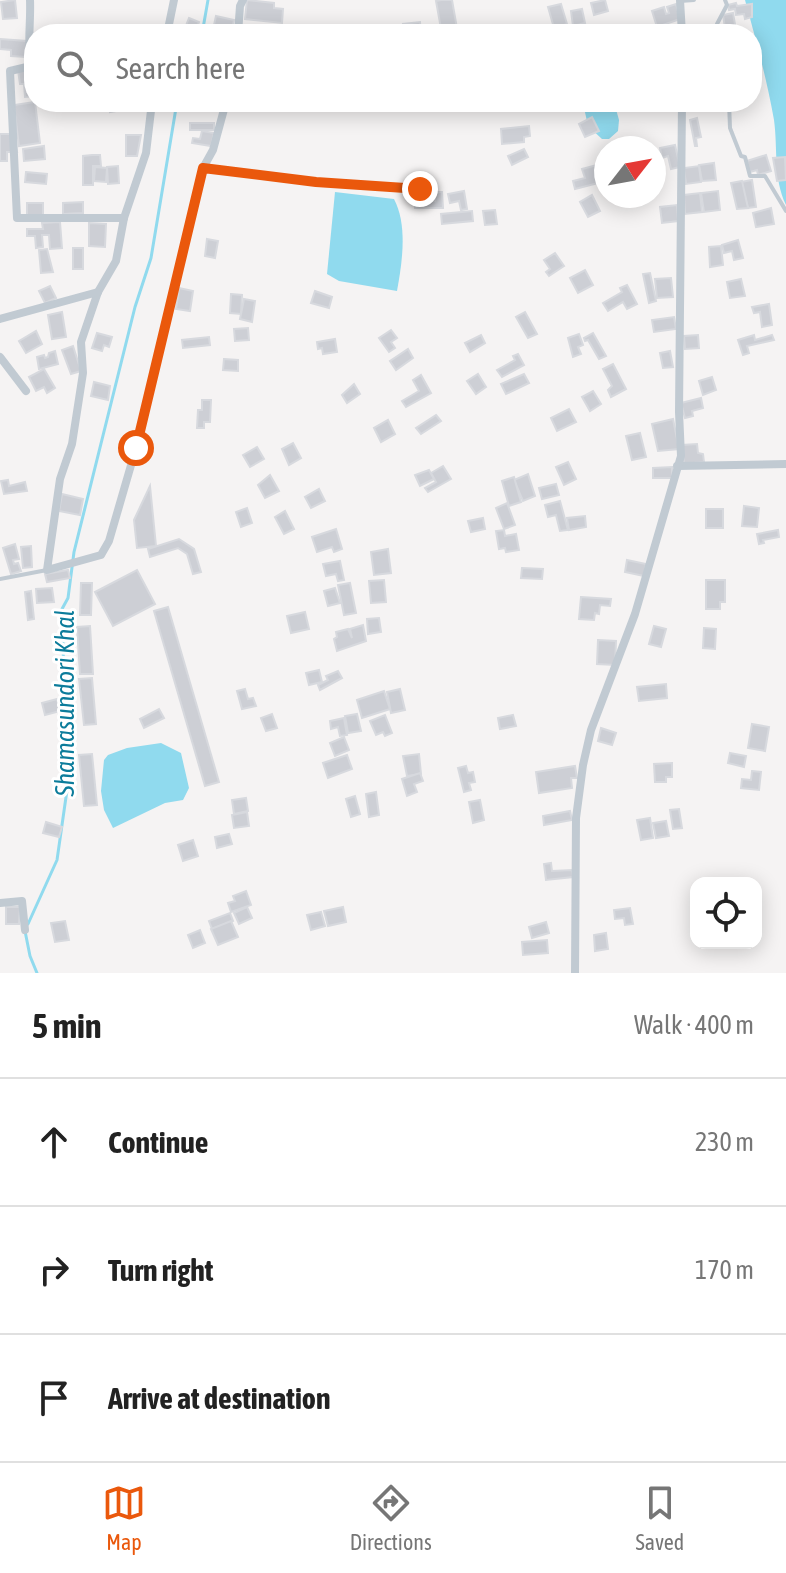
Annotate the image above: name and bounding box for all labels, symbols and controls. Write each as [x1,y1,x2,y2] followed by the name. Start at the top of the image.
[24,24,762,112] search box
[52,46,96,90] icon: search
[116,51,245,85] text: Search here
[594,136,666,208] north arrow
[402,171,438,207] route end
[118,430,154,466] route start
[50,610,80,797] water label: Shamasundori Khal
[690,877,762,949] map controls
[690,877,762,949] button: locate
[32,1006,101,1045] text: 5 min
[634,1010,754,1040] text: Walk · 400 m
[32,1120,76,1164] icon: ahead
[108,1125,208,1159] text: Continue
[695,1127,754,1157] text: 230 m
[32,1248,76,1292] icon: right
[108,1253,214,1287] text: Turn right
[695,1255,754,1285] text: 170 m
[32,1376,76,1420] icon: arrive
[108,1381,330,1415] text: Arrive at destination
[102,1481,146,1555] tab: Map
[350,1481,432,1555] tab: Directions
[635,1481,684,1555] tab: Saved

